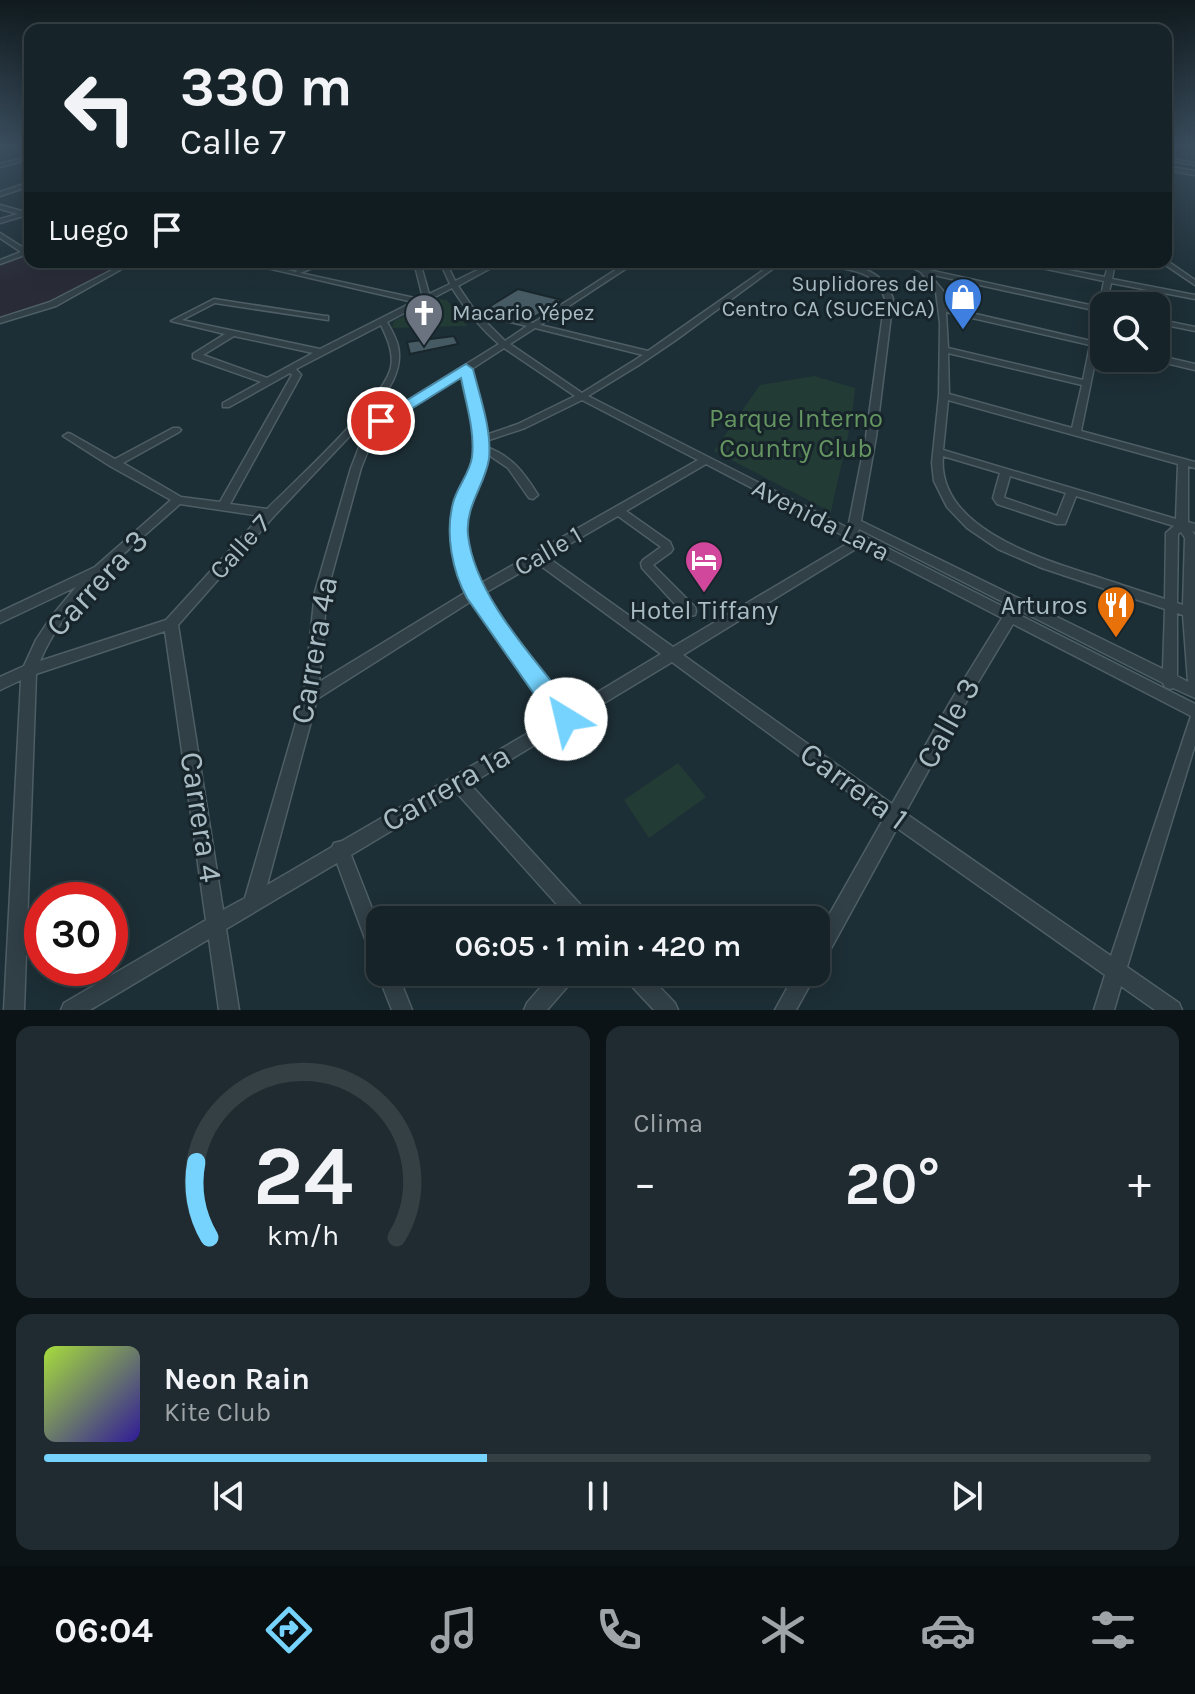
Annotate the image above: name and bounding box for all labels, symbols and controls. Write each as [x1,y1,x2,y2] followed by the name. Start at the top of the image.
[180,54,352,119] text: 330 m
[48,56,152,160] icon: left
[180,121,286,163] text: Calle 7
[145,208,189,252] icon: arrive
[48,212,129,248] text: Luego
[722,271,935,322] place label: Suplidores del Centro CA (SUCENCA)
[942,276,984,331] shop icon: Suplidores del Centro CA (SUCENCA)
[403,292,445,347] church icon: Macario Yépez
[1090,292,1170,372] map controls
[1090,292,1170,372] button: search
[452,300,595,326] place label: Macario Yépez
[347,387,415,455] pin
[359,399,403,443] icon: arrive
[709,403,883,464] park label: Parque Interno Country Club
[747,472,895,568] street label: Avenida Lara
[203,508,277,586] street label: Calle 7
[509,519,587,583] street label: Calle 1
[38,522,156,644] street label: Carrera 3
[683,539,725,594] hotel icon: Hotel Tiffany
[283,573,345,727] street label: Carrera 4a
[1095,584,1137,639] restaurant icon: Arturos
[1001,590,1088,621] place label: Arturos
[630,595,778,626] place label: Hotel Tiffany
[908,671,988,775] street label: Calle 3
[524,677,608,761] position arrow
[793,735,915,837] street label: Carrera 1
[375,737,517,839] street label: Carrera 1a
[172,749,230,885] street label: Carrera 4
[24,882,128,986] speed limit sign: 30
[455,928,741,964] text: 06:05 · 1 min · 420 m
[634,1108,703,1139] text: Clima
[253,1128,353,1225] text: 24
[844,1149,940,1219] text: 20°
[634,1158,657,1209] text: −
[1128,1158,1151,1209] text: +
[267,1219,339,1252] text: km/h
[164,1361,310,1397] text: Neon Rain
[164,1397,271,1428] text: Kite Club
[207,1474,251,1518] icon: previous
[576,1474,620,1518] icon: pause
[945,1474,989,1518] icon: next
[261,1602,317,1658] icon: directions
[426,1602,482,1658] icon: music
[591,1602,647,1658] icon: phone
[755,1602,811,1658] icon: climate
[920,1602,976,1658] icon: car
[1085,1602,1141,1658] icon: filters
[54,1609,153,1651] text: 06:04

